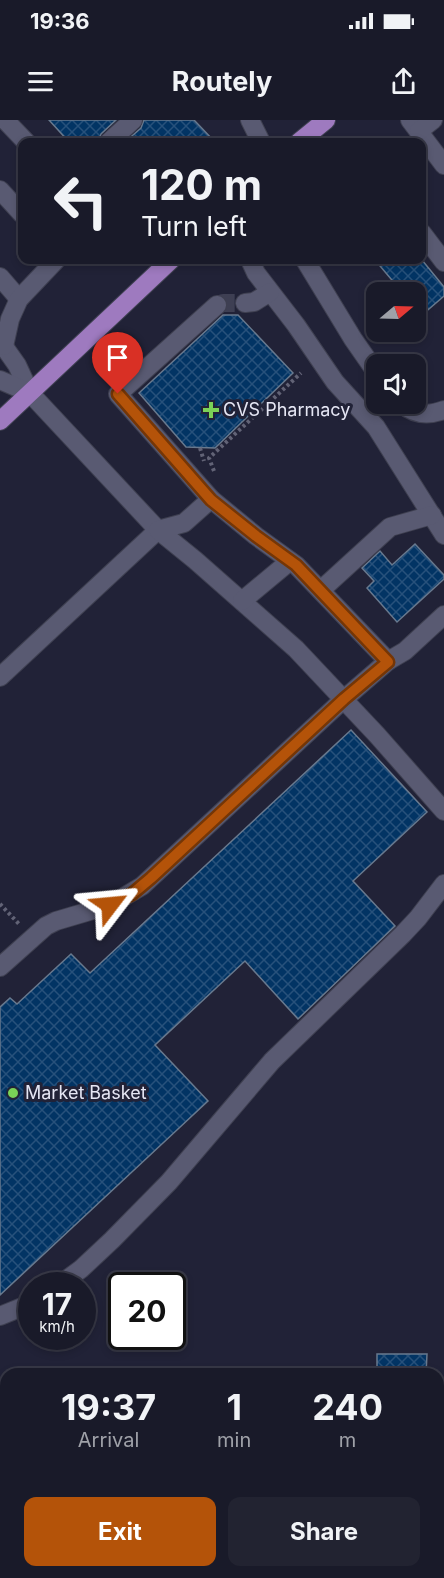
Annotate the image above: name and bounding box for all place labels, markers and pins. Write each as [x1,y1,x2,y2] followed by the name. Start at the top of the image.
[92,332,143,394] pin
[223,399,350,420] place label: CVS Pharmacy
[204,403,218,417] marker: CVS Pharmacy
[25,1082,147,1103] place label: Market Basket
[6,1086,20,1100] marker: Market Basket

